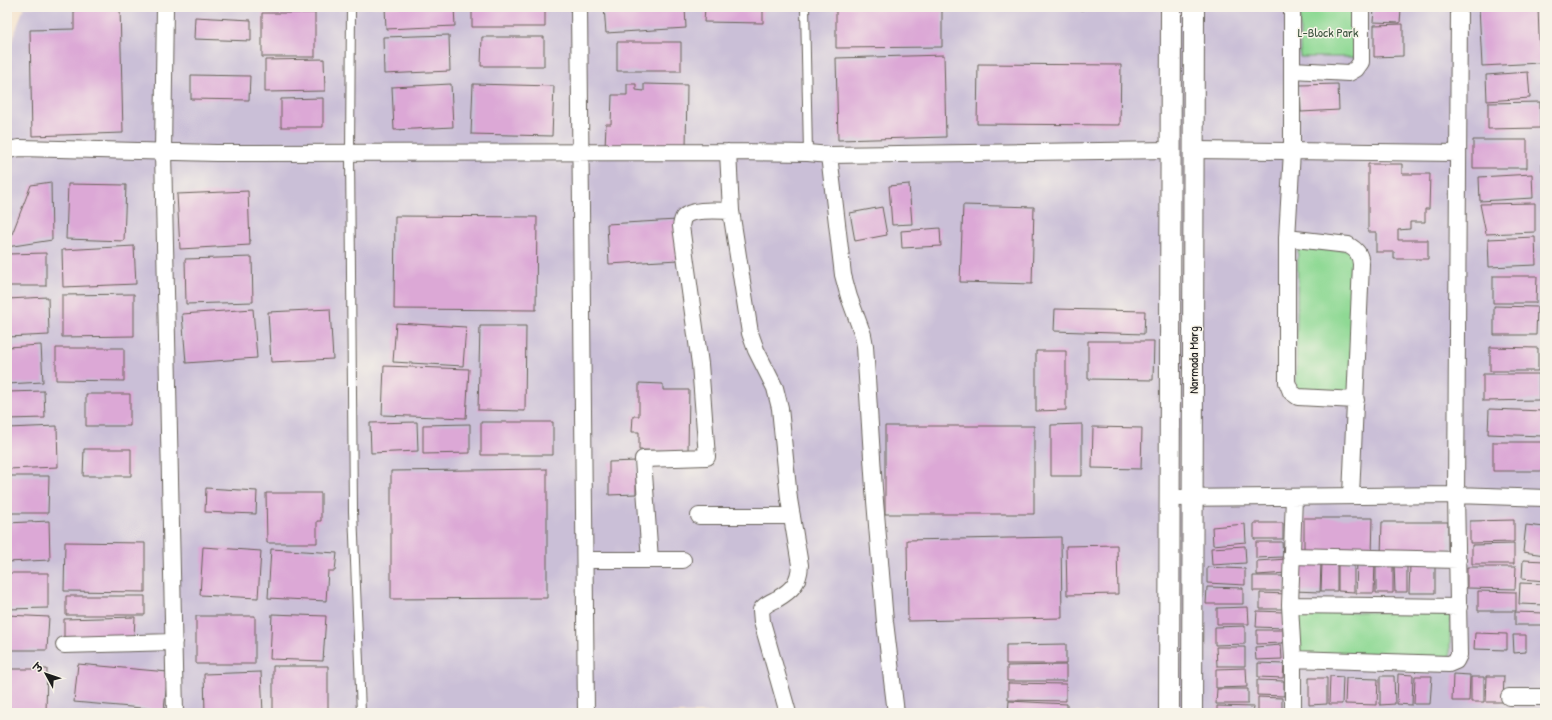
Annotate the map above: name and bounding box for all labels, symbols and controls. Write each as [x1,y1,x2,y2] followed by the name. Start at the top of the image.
[1298,23,1359,41] park label: L-Block Park
[1184,326,1202,394] street label: Narmada Marg
[26,654,66,694] north arrow
[30,659,47,676] text: उ

